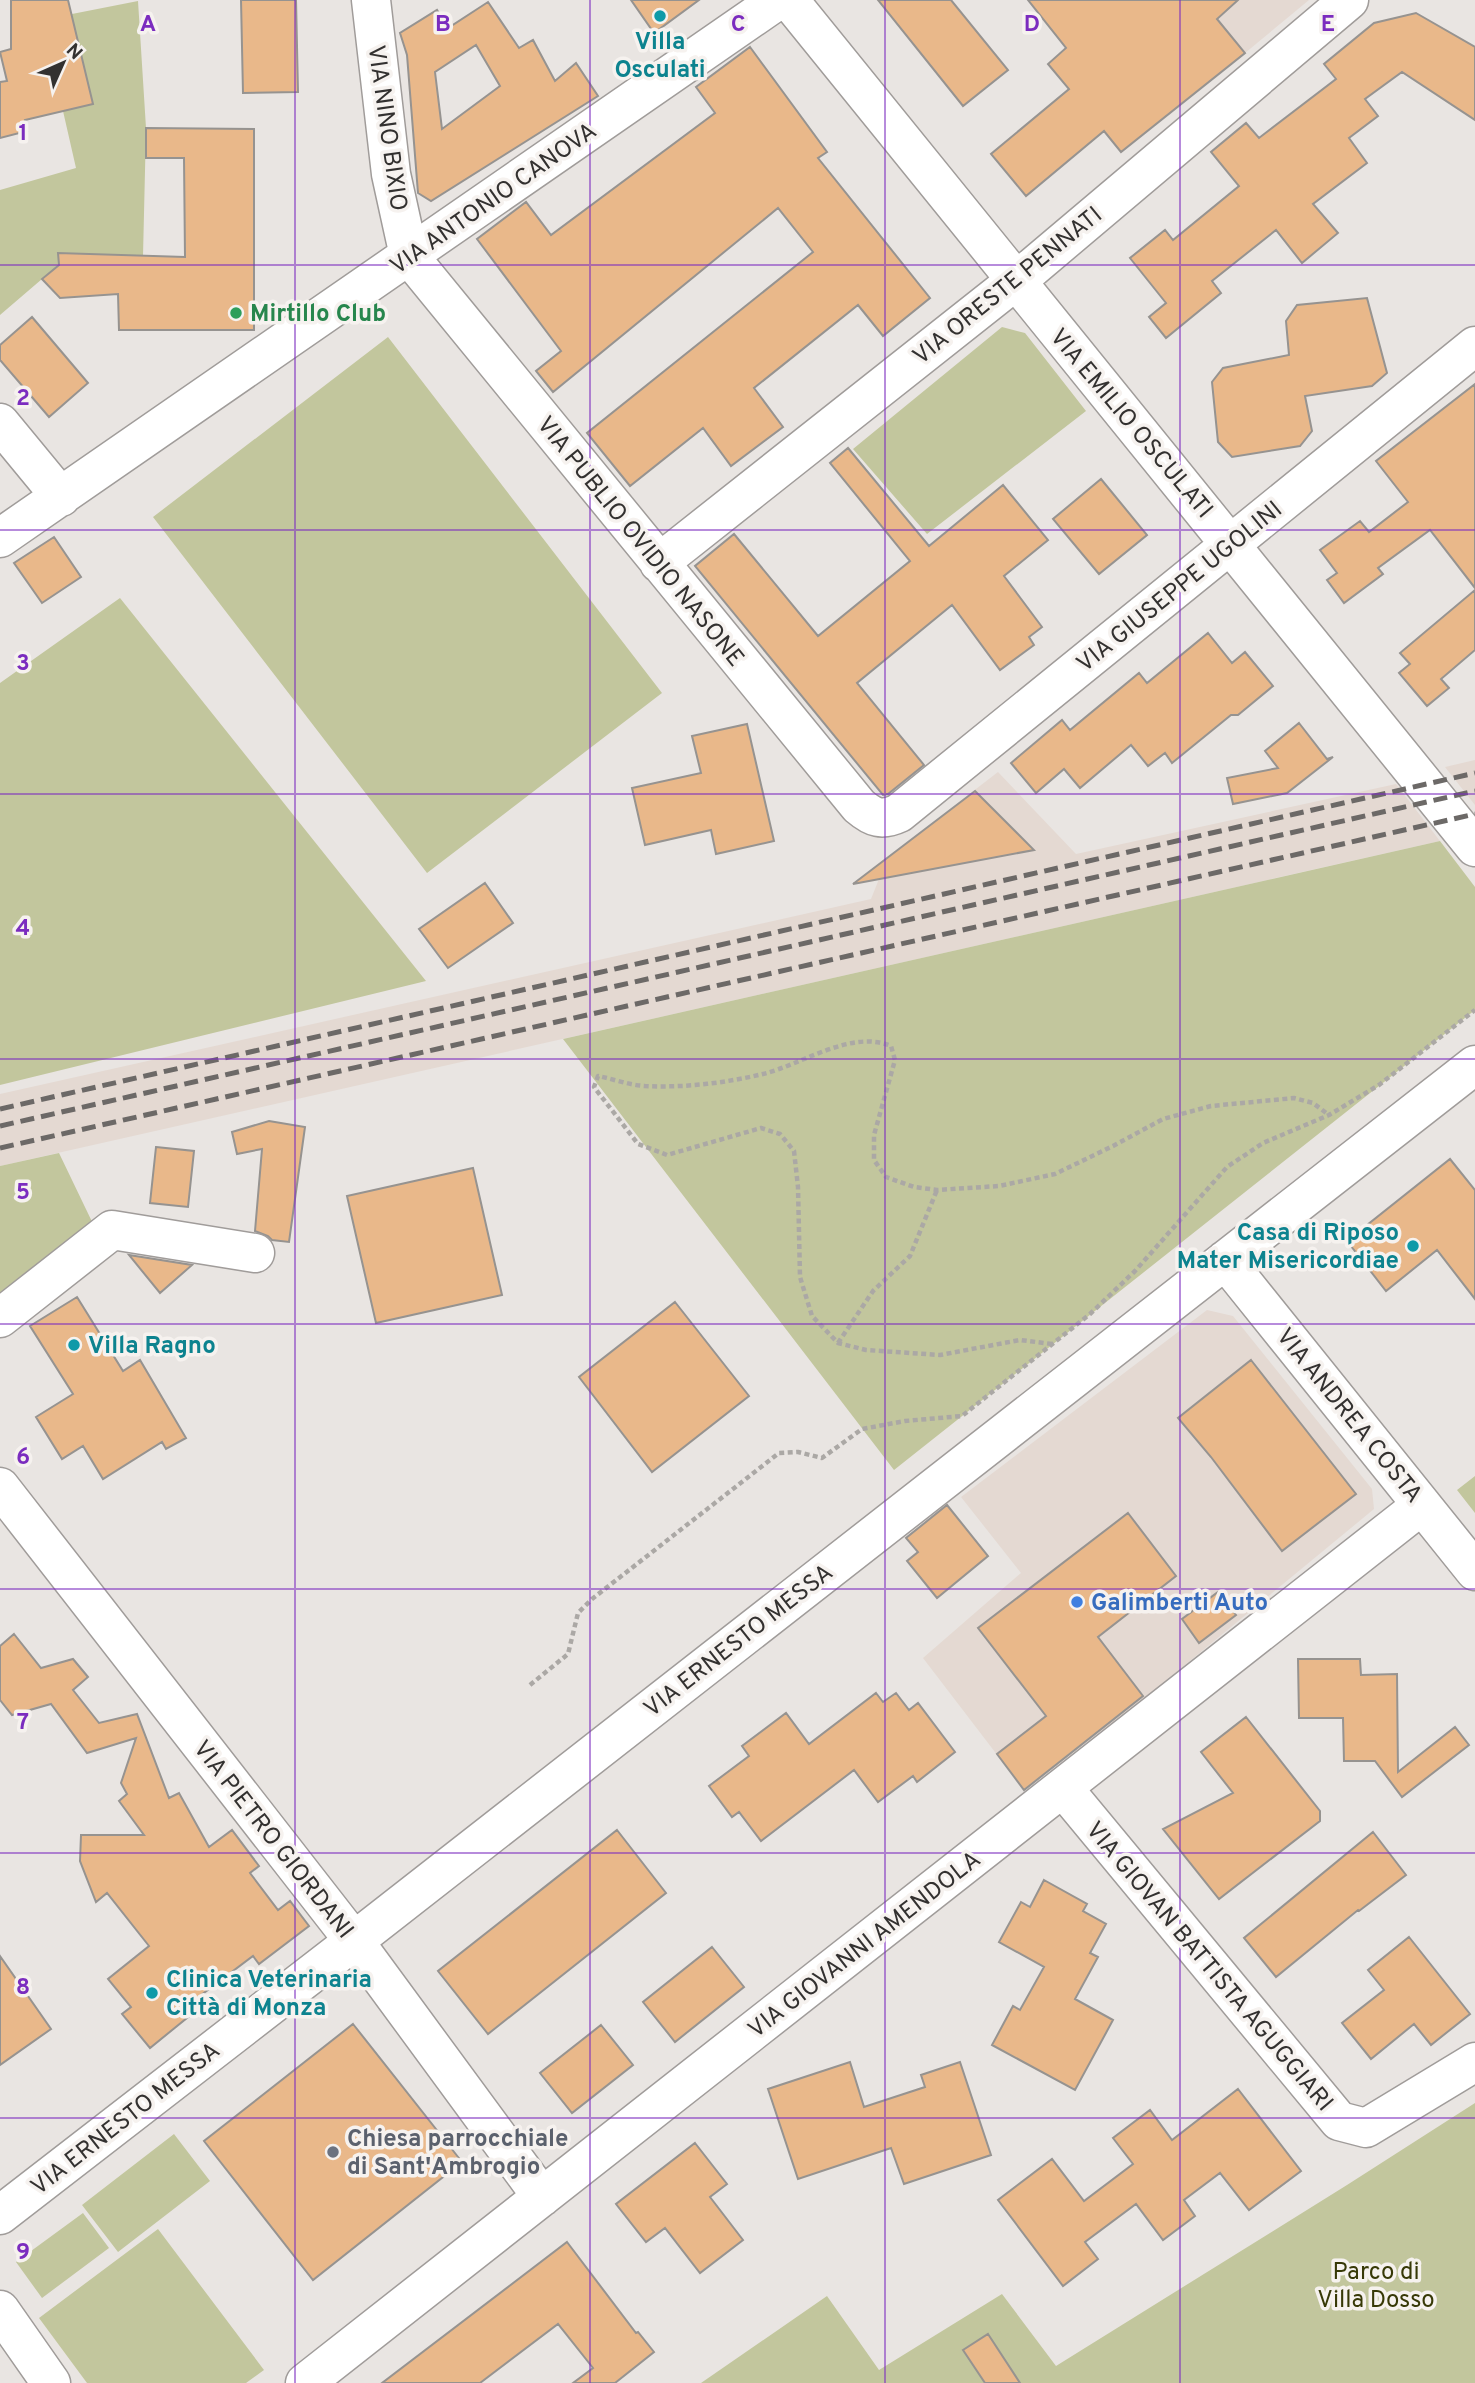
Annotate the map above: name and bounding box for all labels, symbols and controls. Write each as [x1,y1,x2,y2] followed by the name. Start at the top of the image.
[652,8,668,24] marker: Villa Osculati
[140,11,156,40] text: A
[435,11,451,40] text: B
[731,11,745,40] text: C
[1024,11,1040,40] text: D
[1321,11,1335,40] text: E
[28,28,98,98] north arrow
[614,28,706,86] place label: Villa Osculati
[60,39,87,66] text: N
[360,43,413,213] street label: VIA NINO BIXIO
[385,117,603,282] street label: VIA ANTONIO CANOVA
[18,120,28,149] text: 1
[907,201,1109,372] street label: VIA ORESTE PENNATI
[250,300,386,330] place label: Mirtillo Club
[228,305,244,321] marker: Mirtillo Club
[1042,323,1219,525] street label: VIA EMILIO OSCULATI
[16,385,30,414] text: 2
[529,411,750,673] street label: VIA PUBLIO OVIDIO NASONE
[1071,495,1289,680] street label: VIA GIUSEPPE UGOLINI
[16,650,30,679] text: 3
[16,915,30,944] text: 4
[16,1179,30,1208] text: 5
[1177,1219,1399,1277] place label: Casa di Riposo Mater Misericordiae
[1405,1238,1421,1254] marker: Casa di Riposo Mater Misericordiae
[1269,1323,1428,1510] street label: VIA ANDREA COSTA
[88,1332,216,1362] place label: Villa Ragno
[66,1337,82,1353] marker: Villa Ragno
[16,1444,30,1473] text: 6
[639,1558,840,1725] street label: VIA ERNESTO MESSA
[1091,1589,1268,1619] place label: Galimberti Auto
[1069,1594,1085,1610] marker: Galimberti Auto
[17,1709,29,1738] text: 7
[186,1735,359,1945] street label: VIA PIETRO GIORDANI
[1078,1816,1339,2118] street label: VIA GIOVAN BATTISTA AGUGGIARI
[743,1845,988,2046] street label: VIA GIOVANNI AMENDOLA
[166,1966,372,2024] place label: Clinica Veterinaria Città di Monza
[16,1974,30,2003] text: 8
[144,1985,160,2001] marker: Clinica Veterinaria Città di Monza
[26,2036,227,2203] street label: VIA ERNESTO MESSA
[347,2125,568,2183] place label: Chiesa parrocchiale di Sant'Ambrogio
[325,2144,341,2160] marker: Chiesa parrocchiale di Sant'Ambrogio
[16,2239,30,2268] text: 9
[1317,2258,1435,2316] park label: Parco di Villa Dosso

